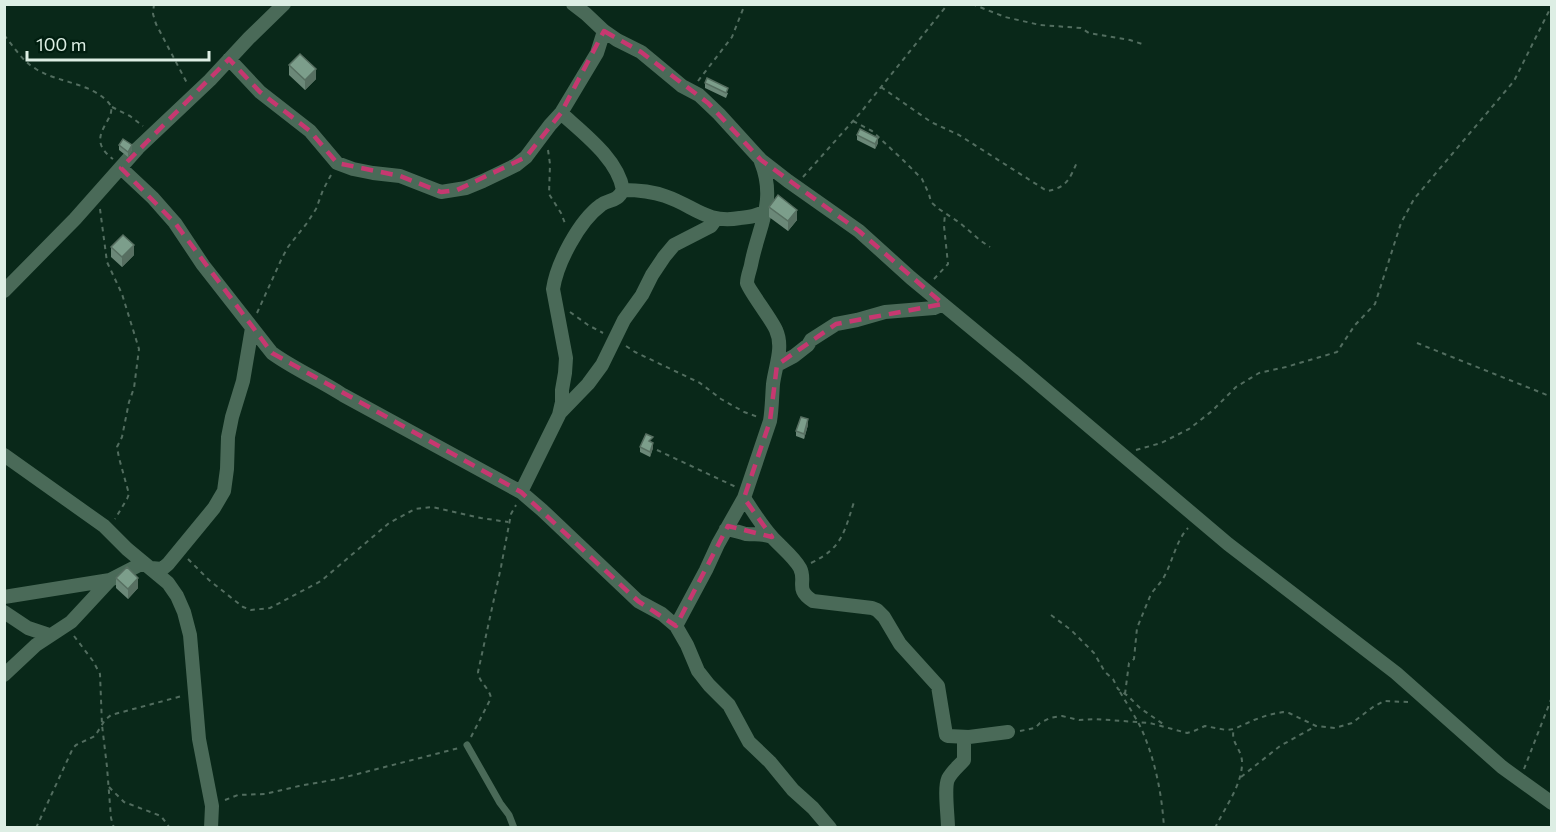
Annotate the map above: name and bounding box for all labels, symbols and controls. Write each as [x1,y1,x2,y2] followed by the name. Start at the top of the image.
[27,24,208,62] scale bar
[36,33,86,55] text: 100 m

